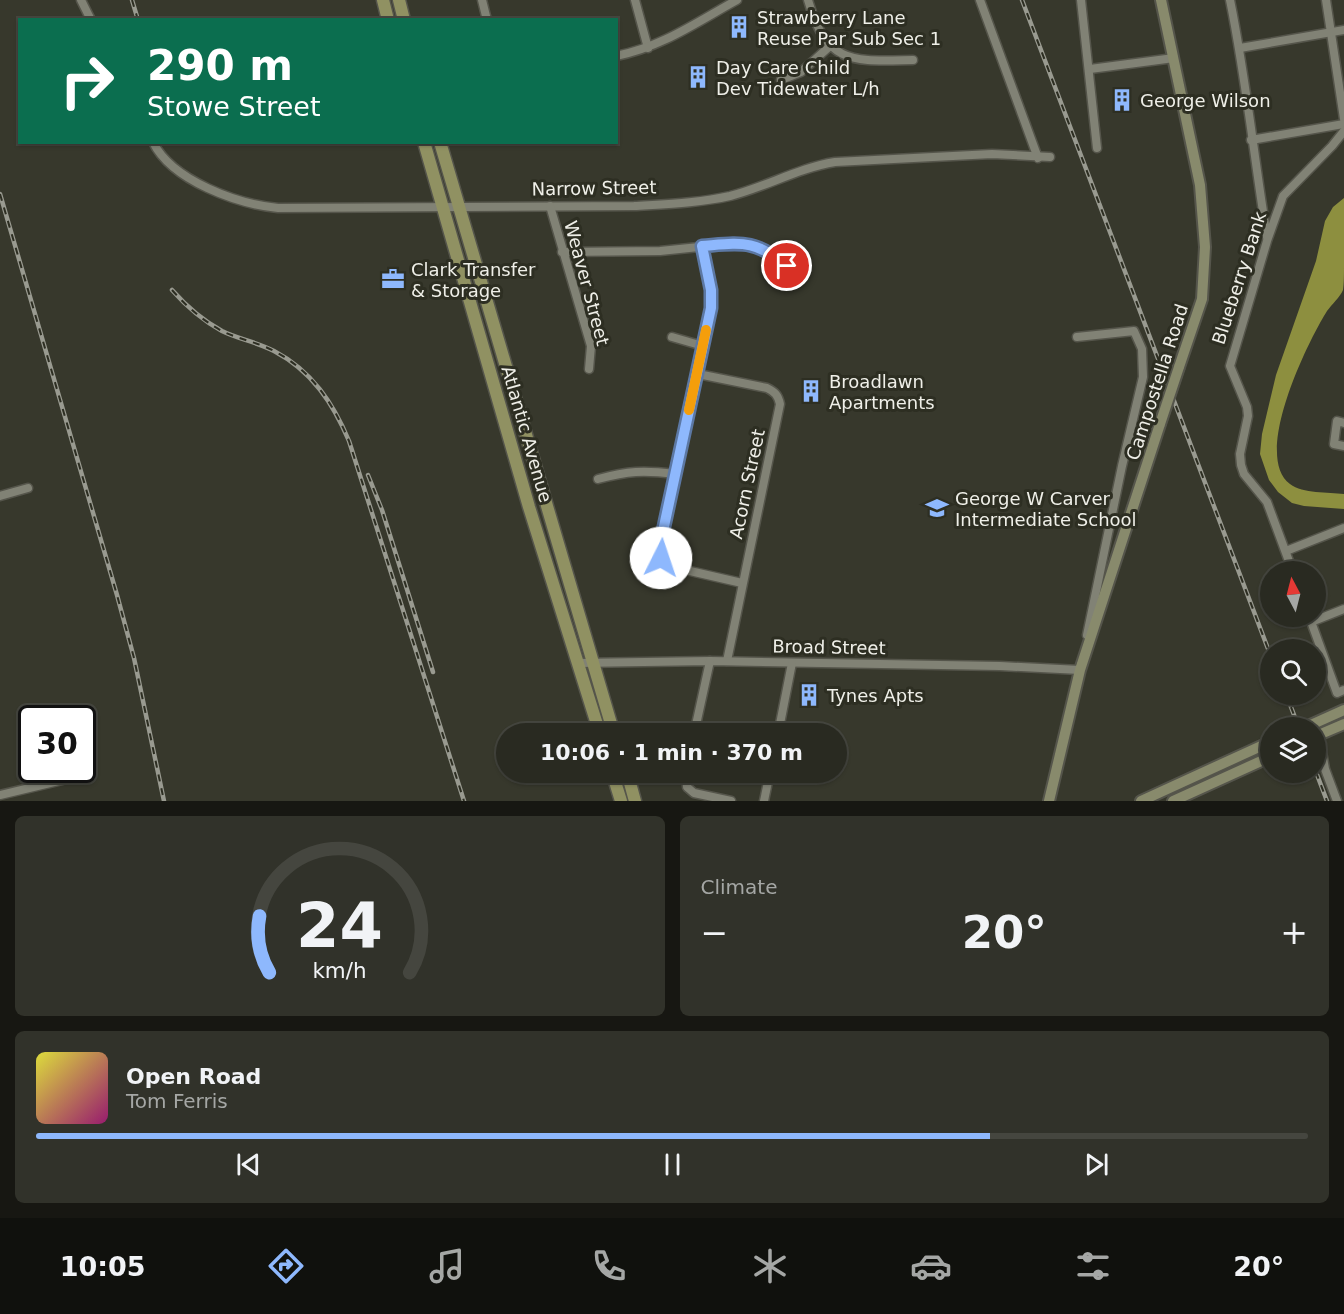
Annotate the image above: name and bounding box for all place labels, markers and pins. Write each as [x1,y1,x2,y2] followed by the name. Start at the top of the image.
[757,7,941,49] place label: Strawberry Lane Reuse Par Sub Sec 1
[726,14,752,40] building icon: Strawberry Lane Reuse Par Sub Sec 1
[716,57,880,99] place label: Day Care Child Dev Tidewater L/h
[685,64,711,90] building icon: Day Care Child Dev Tidewater L/h
[1109,87,1135,113] building icon: George Wilson
[1140,90,1271,111] place label: George Wilson
[761,240,812,291] pin
[411,259,536,301] place label: Clark Transfer & Storage
[380,266,406,292] office icon: Clark Transfer & Storage
[829,371,935,413] place label: Broadlawn Apartments
[798,378,824,404] building icon: Broadlawn Apartments
[955,488,1137,530] place label: George W Carver Intermediate School
[924,495,950,521] school or university icon: George W Carver Intermediate School
[796,682,822,708] building icon: Tynes Apts
[826,685,924,706] place label: Tynes Apts

